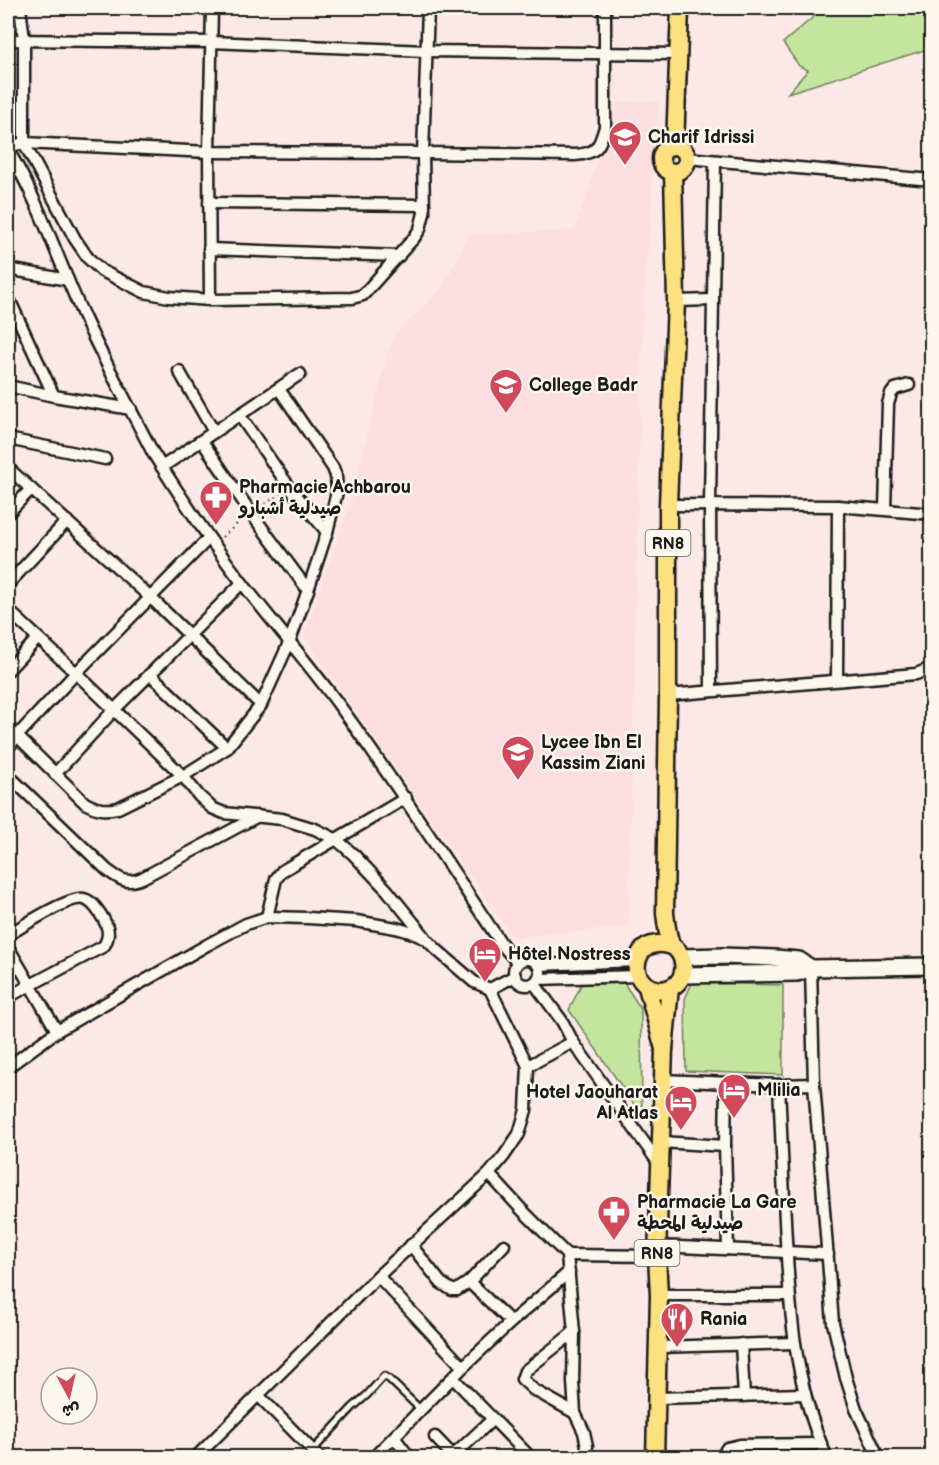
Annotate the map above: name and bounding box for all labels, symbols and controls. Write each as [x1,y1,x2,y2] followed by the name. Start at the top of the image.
[607,119,643,166] school or university icon: Charif Idrissi
[648,127,755,148] place label: Charif Idrissi
[488,367,524,414] school or university icon: College Badr
[529,375,638,396] place label: College Badr
[237,477,411,519] place label: Pharmacie Achbarou صيدلية أشبارو
[198,479,234,526] pharmacy icon: Pharmacie Achbarou صيدلية أشبارو
[646,530,690,556] road number: RN8
[541,732,645,774] place label: Lycee Ibn El Kassim Ziani
[500,734,536,781] school or university icon: Lycee Ibn El Kassim Ziani
[467,936,503,983] hotel icon: Hôtel Nostress
[508,944,631,965] place label: Hôtel Nostress
[716,1072,752,1119] hotel icon: Mlilia
[757,1080,801,1101] place label: Mlilia
[526,1082,658,1124] place label: Hotel Jaouharat Al Atlas
[663,1084,699,1131] hotel icon: Hotel Jaouharat Al Atlas
[637,1192,797,1234] place label: Pharmacie La Gare صيدلية المحطة
[596,1194,632,1241] pharmacy icon: Pharmacie La Gare صيدلية المحطة
[634,1240,680,1266] road number: RN8
[659,1301,695,1348] restaurant icon: Rania
[700,1309,747,1330] place label: Rania
[39,1366,99,1426] north arrow
[61,1399,81,1420] text: ش

